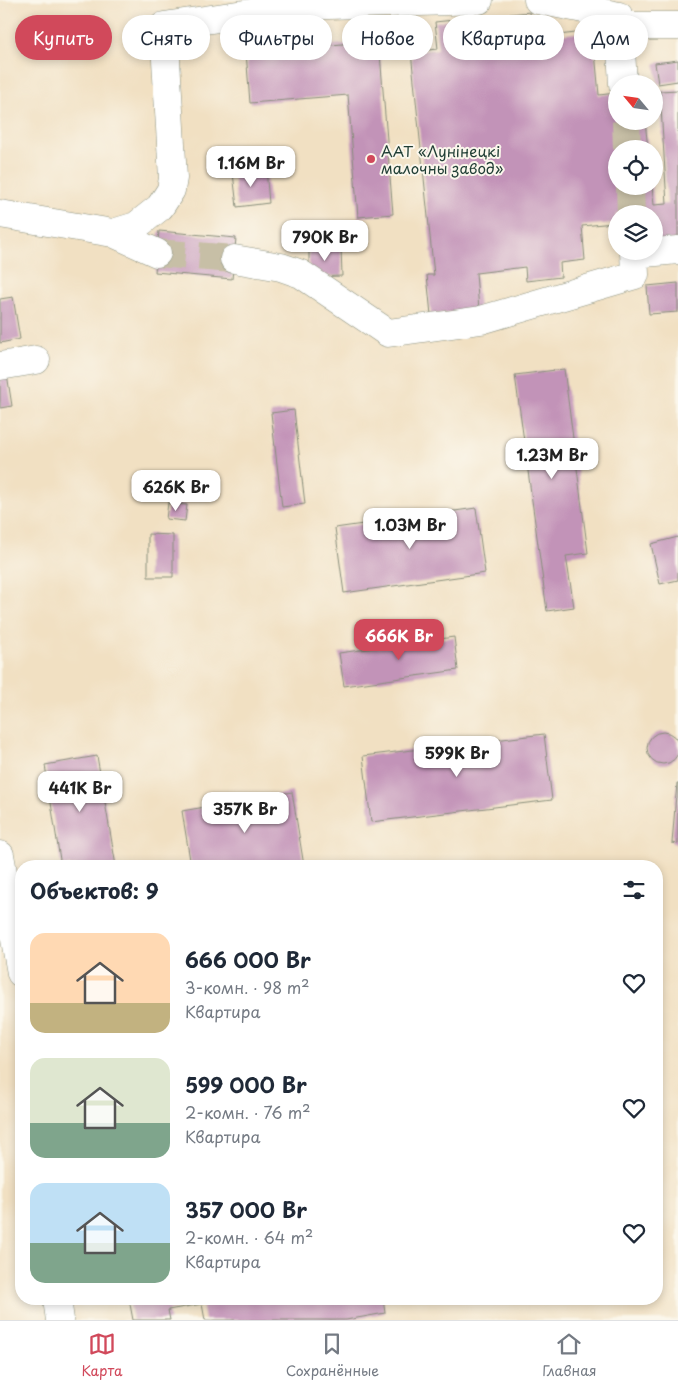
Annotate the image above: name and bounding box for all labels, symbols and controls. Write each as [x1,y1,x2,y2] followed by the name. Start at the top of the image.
[15,15,112,60] chip: Купить
[122,15,210,60] chip: Снять
[220,15,332,60] chip: Фильтры
[342,15,433,60] chip: Новое
[443,15,564,60] chip: Квартира
[574,15,648,60] chip: Дом
[608,75,662,130] north arrow
[608,75,663,260] map controls
[381,139,504,179] place label: ААТ «Лунінецкі малочны завод»
[608,140,663,195] button: locate
[199,146,303,188] pin: 1.16M Br
[217,150,285,174] text: 1.16M Br
[365,153,377,165] marker: ААТ «Лунінецкі малочны завод»
[608,205,663,260] button: layers
[279,220,371,262] pin: 790K Br
[292,224,358,248] text: 790K Br
[500,438,604,480] pin: 1.23M Br
[516,442,588,466] text: 1.23M Br
[130,470,222,512] pin: 626K Br
[142,474,210,498] text: 626K Br
[358,508,462,550] pin: 1.03M Br
[374,512,446,536] text: 1.03M Br
[353,618,445,661] pin: 666K Br
[365,623,433,647] text: 666K Br
[411,736,503,778] pin: 599K Br
[425,740,489,764] text: 599K Br
[34,770,126,813] pin: 441K Br
[49,775,111,799] text: 441K Br
[199,792,291,834] pin: 357K Br
[213,796,277,820] text: 357K Br
[30,874,159,906] text: Объектов: 9
[620,876,648,904] icon: filters
[185,943,311,975] text: 666 000 Br
[70,953,130,1013] icon: home
[620,969,648,997] icon: heart
[185,975,310,999] text: 3-комн. · 98 m²
[185,999,260,1023] text: Квартира
[185,1068,307,1100] text: 599 000 Br
[70,1078,130,1138] icon: home
[620,1094,648,1122] icon: heart
[185,1100,310,1124] text: 2-комн. · 76 m²
[185,1124,260,1148] text: Квартира
[185,1193,307,1225] text: 357 000 Br
[70,1203,130,1263] icon: home
[620,1219,648,1247] icon: heart
[185,1225,313,1249] text: 2-комн. · 64 m²
[185,1249,260,1273] text: Квартира
[82,1330,123,1381] tab: Карта
[286,1330,379,1381] tab: Сохранённые
[542,1330,596,1381] tab: Главная

